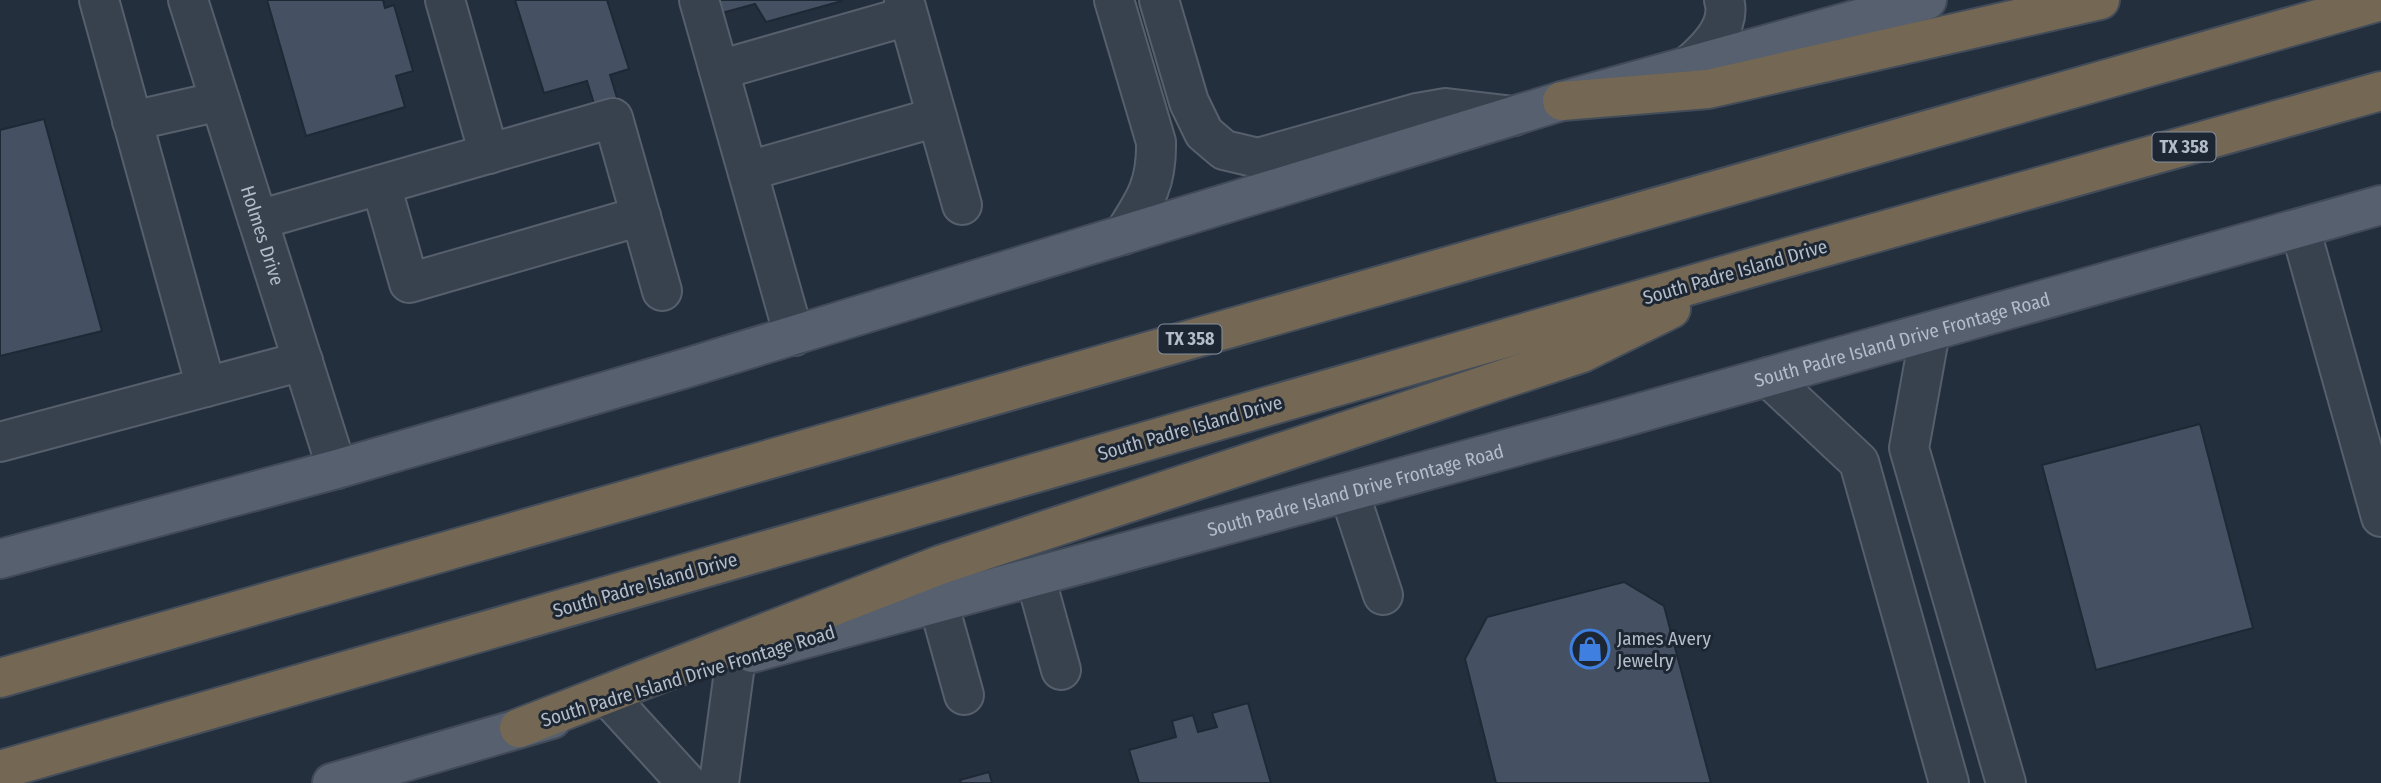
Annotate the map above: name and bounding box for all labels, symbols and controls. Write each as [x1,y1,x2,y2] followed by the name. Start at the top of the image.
[2152,132,2216,162] road number: TX 358
[236,183,289,288] street label: Holmes Drive
[1640,235,1830,309] street label: South Padre Island Drive
[1751,287,2052,392] street label: South Padre Island Drive Frontage Road
[1158,324,1222,354] road number: TX 358
[1095,391,1285,465] street label: South Padre Island Drive
[1205,439,1506,541] street label: South Padre Island Drive Frontage Road
[550,548,740,622] street label: South Padre Island Drive
[538,620,838,732] street label: South Padre Island Drive Frontage Road
[1617,627,1711,672] place label: James Avery Jewelry
[1569,628,1611,670] shop icon: James Avery Jewelry

